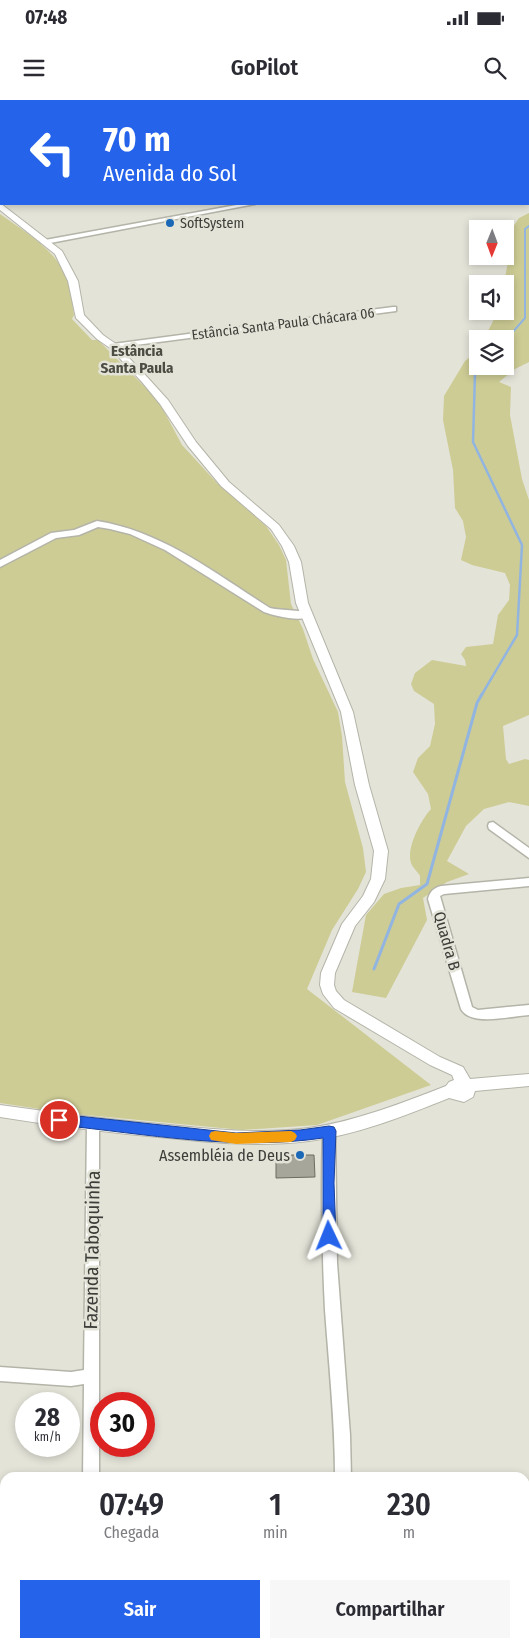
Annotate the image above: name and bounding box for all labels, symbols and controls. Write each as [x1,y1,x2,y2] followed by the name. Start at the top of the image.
[25,6,67,29] text: 07:48
[20,54,48,82] icon: menu
[231,54,298,81] text: GoPilot
[481,54,509,82] icon: search
[103,118,171,160] text: 70 m
[20,120,85,185] icon: left
[103,160,237,187] text: Avenida do Sol
[180,215,244,232] place label: SoftSystem
[164,217,176,229] marker: SoftSystem
[469,220,514,265] north arrow
[469,220,514,375] map controls
[469,275,514,320] button: sound
[191,304,375,344] street label: Estância Santa Paula Chácara 06
[469,330,514,375] button: layers
[101,342,174,377] district label: Estância Santa Paula
[430,909,465,973] street label: Quadra B
[38,1099,80,1141] pin
[45,1106,73,1134] icon: arrive
[159,1146,290,1165] place label: Assembléia de Deus
[294,1149,306,1161] marker: Assembléia de Deus
[79,1170,105,1330] street label: Fazenda Taboquinha
[302,1209,354,1261] position arrow
[90,1392,155,1457] speed limit sign: 30
[35,1403,60,1433] text: 28
[34,1430,61,1444] text: km/h
[99,1487,164,1523] text: 07:49
[269,1487,282,1523] text: 1
[387,1487,431,1523] text: 230
[104,1523,159,1542] text: Chegada
[263,1523,288,1542] text: min
[403,1523,415,1542] text: m
[20,1580,260,1638] button: Sair
[270,1580,510,1638] button: Compartilhar

